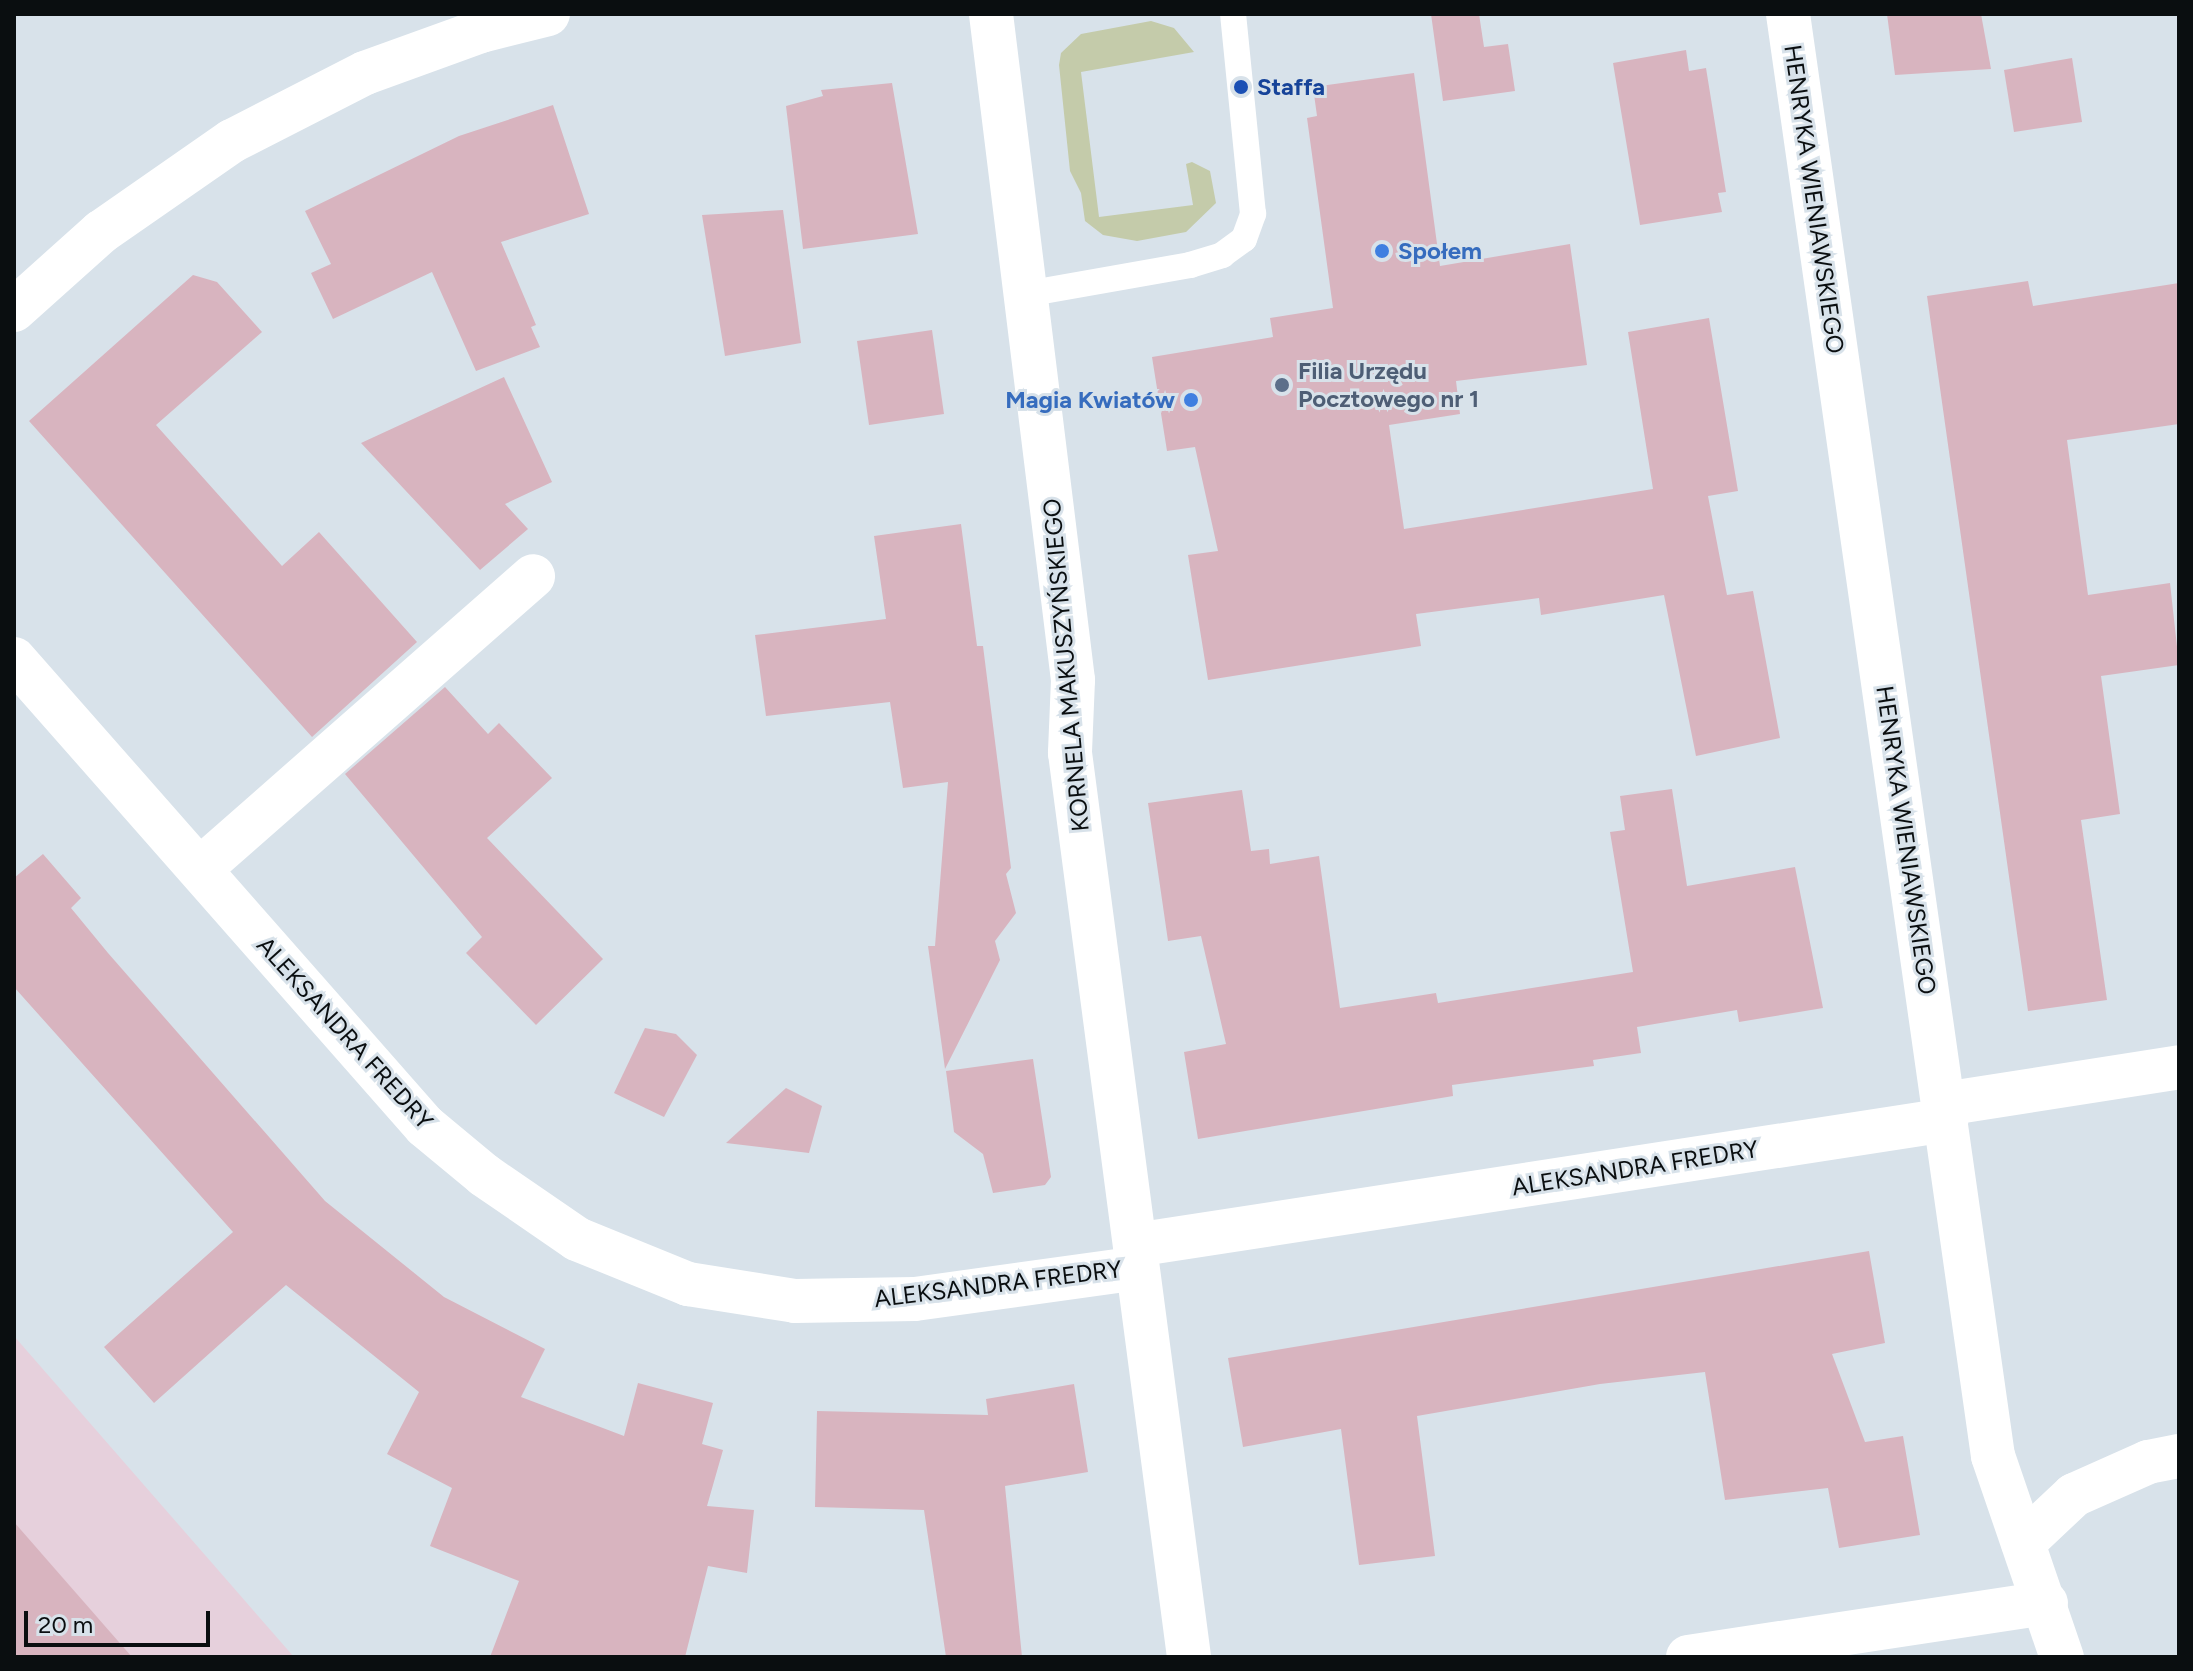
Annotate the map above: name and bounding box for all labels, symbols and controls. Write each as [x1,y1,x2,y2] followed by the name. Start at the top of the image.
[1778,43,1850,355] street label: HENRYKA WIENIAWSKIEGO
[1257,73,1325,101] place label: Staffa
[1232,78,1250,96] marker: Staffa
[1398,237,1482,265] place label: Społem
[1373,242,1391,260] marker: Społem
[1298,357,1479,413] place label: Filia Urzędu Pocztowego nr 1
[1273,376,1291,394] marker: Filia Urzędu Pocztowego nr 1
[1005,386,1175,414] place label: Magia Kwiatów
[1182,391,1200,409] marker: Magia Kwiatów
[1037,497,1095,833] street label: KORNELA MAKUSZYŃSKIEGO
[1870,684,1942,996] street label: HENRYKA WIENIAWSKIEGO
[251,931,439,1135] street label: ALEKSANDRA FREDRY
[1510,1134,1760,1202] street label: ALEKSANDRA FREDRY
[873,1255,1123,1313] street label: ALEKSANDRA FREDRY
[28,1595,214,1645] scale bar
[38,1610,93,1639] text: 20 m

